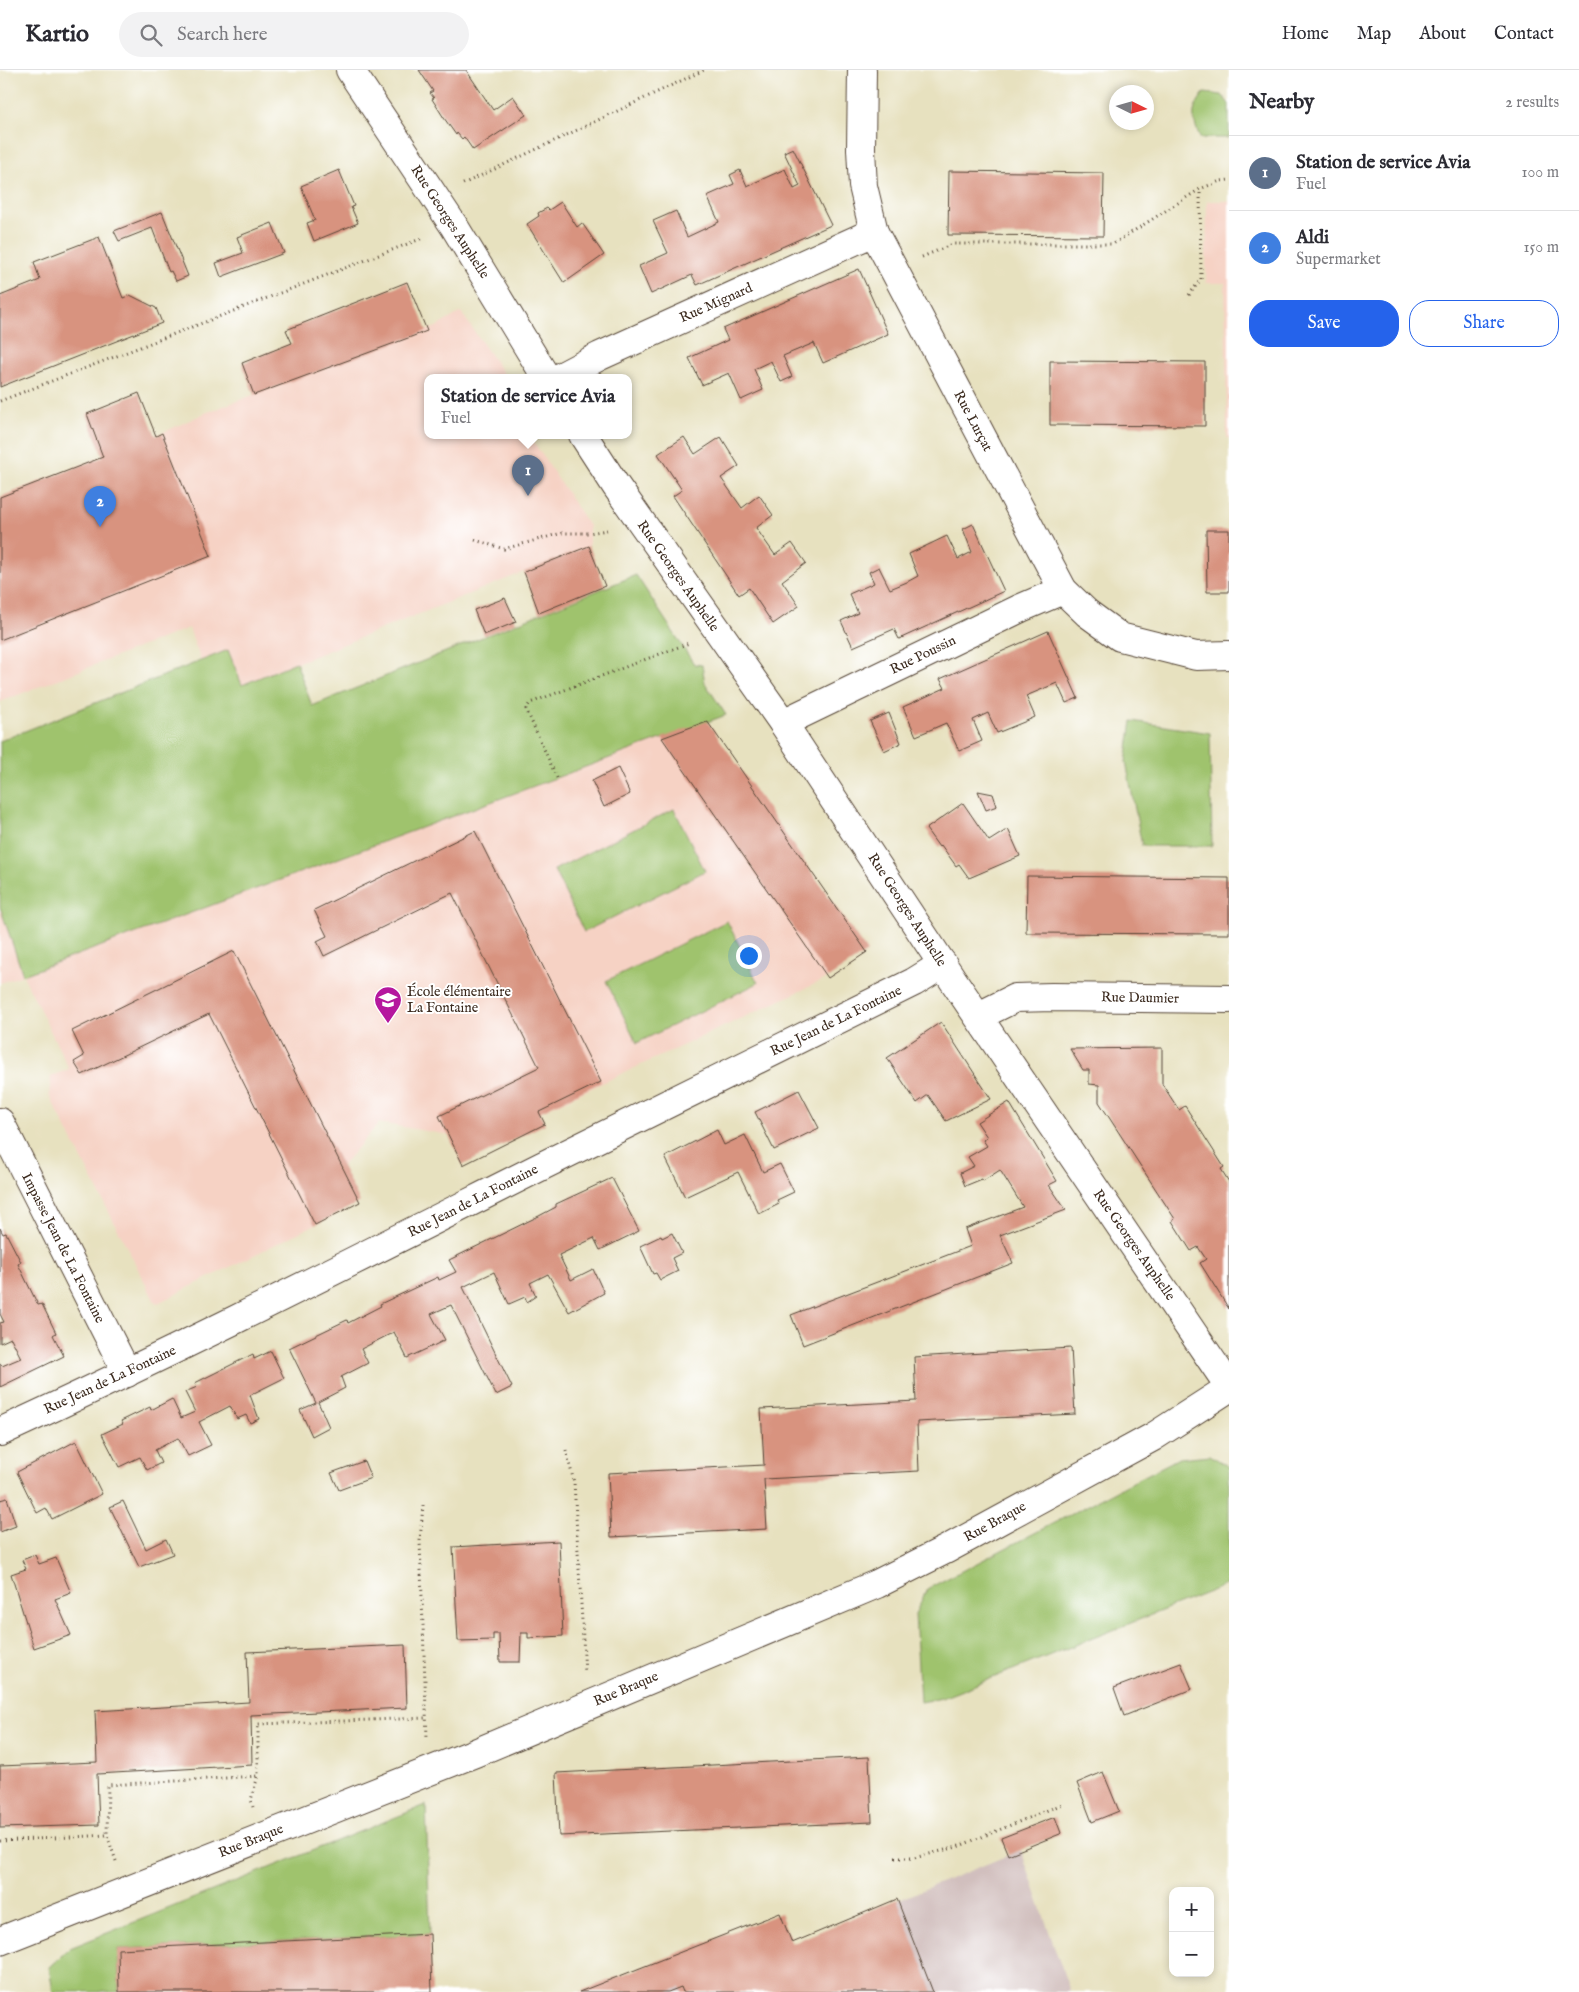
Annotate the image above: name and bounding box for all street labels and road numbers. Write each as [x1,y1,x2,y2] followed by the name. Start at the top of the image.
[407,162,494,283] street label: Rue Georges Auphelle
[677,279,756,327] street label: Rue Mignard
[949,387,997,455] street label: Rue Lurçat
[633,517,723,636] street label: Rue Georges Auphelle
[887,631,959,679] street label: Rue Poussin
[864,850,951,971] street label: Rue Georges Auphelle
[767,981,905,1061] street label: Rue Jean de La Fontaine
[1101,988,1179,1008] street label: Rue Daumier
[405,1160,542,1242] street label: Rue Jean de La Fontaine
[17,1170,109,1327] street label: Impasse Jean de La Fontaine
[1089,1186,1179,1305] street label: Rue Georges Auphelle
[41,1341,180,1419] street label: Rue Jean de La Fontaine
[961,1497,1030,1546] street label: Rue Braque
[591,1667,662,1711] street label: Rue Braque
[216,1820,287,1862] street label: Rue Braque

